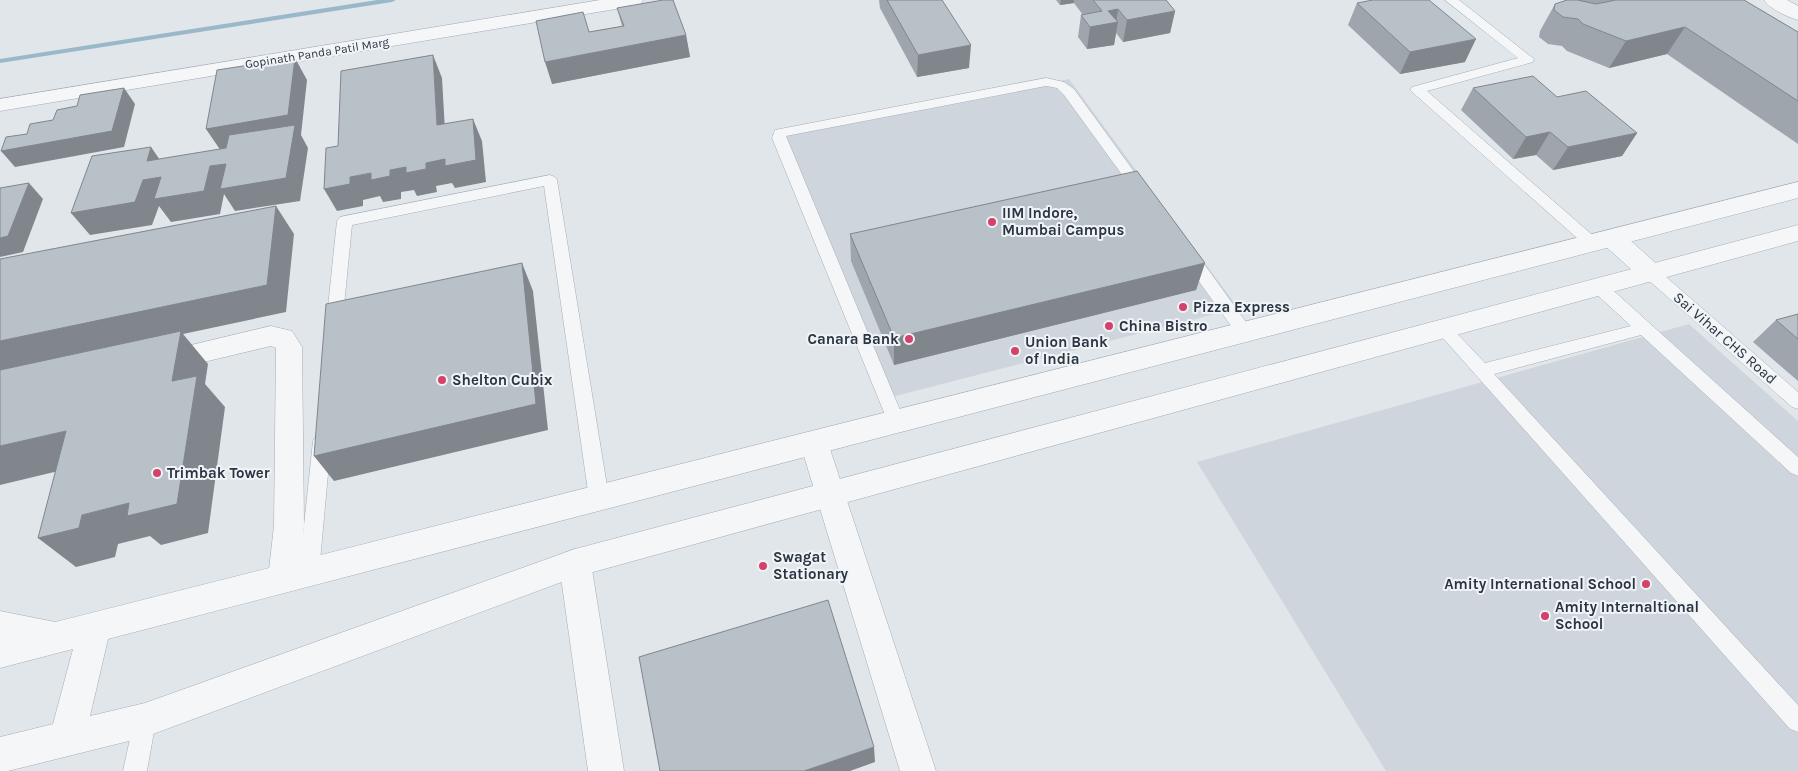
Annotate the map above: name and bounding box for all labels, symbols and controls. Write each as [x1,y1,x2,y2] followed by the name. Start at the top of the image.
[244,35,390,71] street label: Gopinath Panda Patil Marg
[1002,204,1125,239] place label: IIM Indore, Mumbai Campus
[986,216,998,228] marker: IIM Indore, Mumbai Campus
[1670,288,1780,388] street label: Sai Vihar CHS Road
[1193,298,1290,316] place label: Pizza Express
[1177,301,1189,313] marker: Pizza Express
[1119,317,1208,335] place label: China Bistro
[1103,320,1115,332] marker: China Bistro
[807,330,899,348] place label: Canara Bank
[903,333,915,345] marker: Canara Bank
[1025,333,1108,368] place label: Union Bank of India
[1009,345,1021,357] marker: Union Bank of India
[452,371,553,389] place label: Shelton Cubix
[436,374,448,386] marker: Shelton Cubix
[167,464,270,482] place label: Trimbak Tower
[151,467,163,479] marker: Trimbak Tower
[773,548,849,583] place label: Swagat Stationary
[757,560,769,572] marker: Swagat Stationary
[1444,575,1636,593] place label: Amity International School
[1640,578,1652,590] marker: Amity International School
[1555,598,1699,633] place label: Amity Internaltional School
[1539,610,1551,622] marker: Amity Internaltional School

